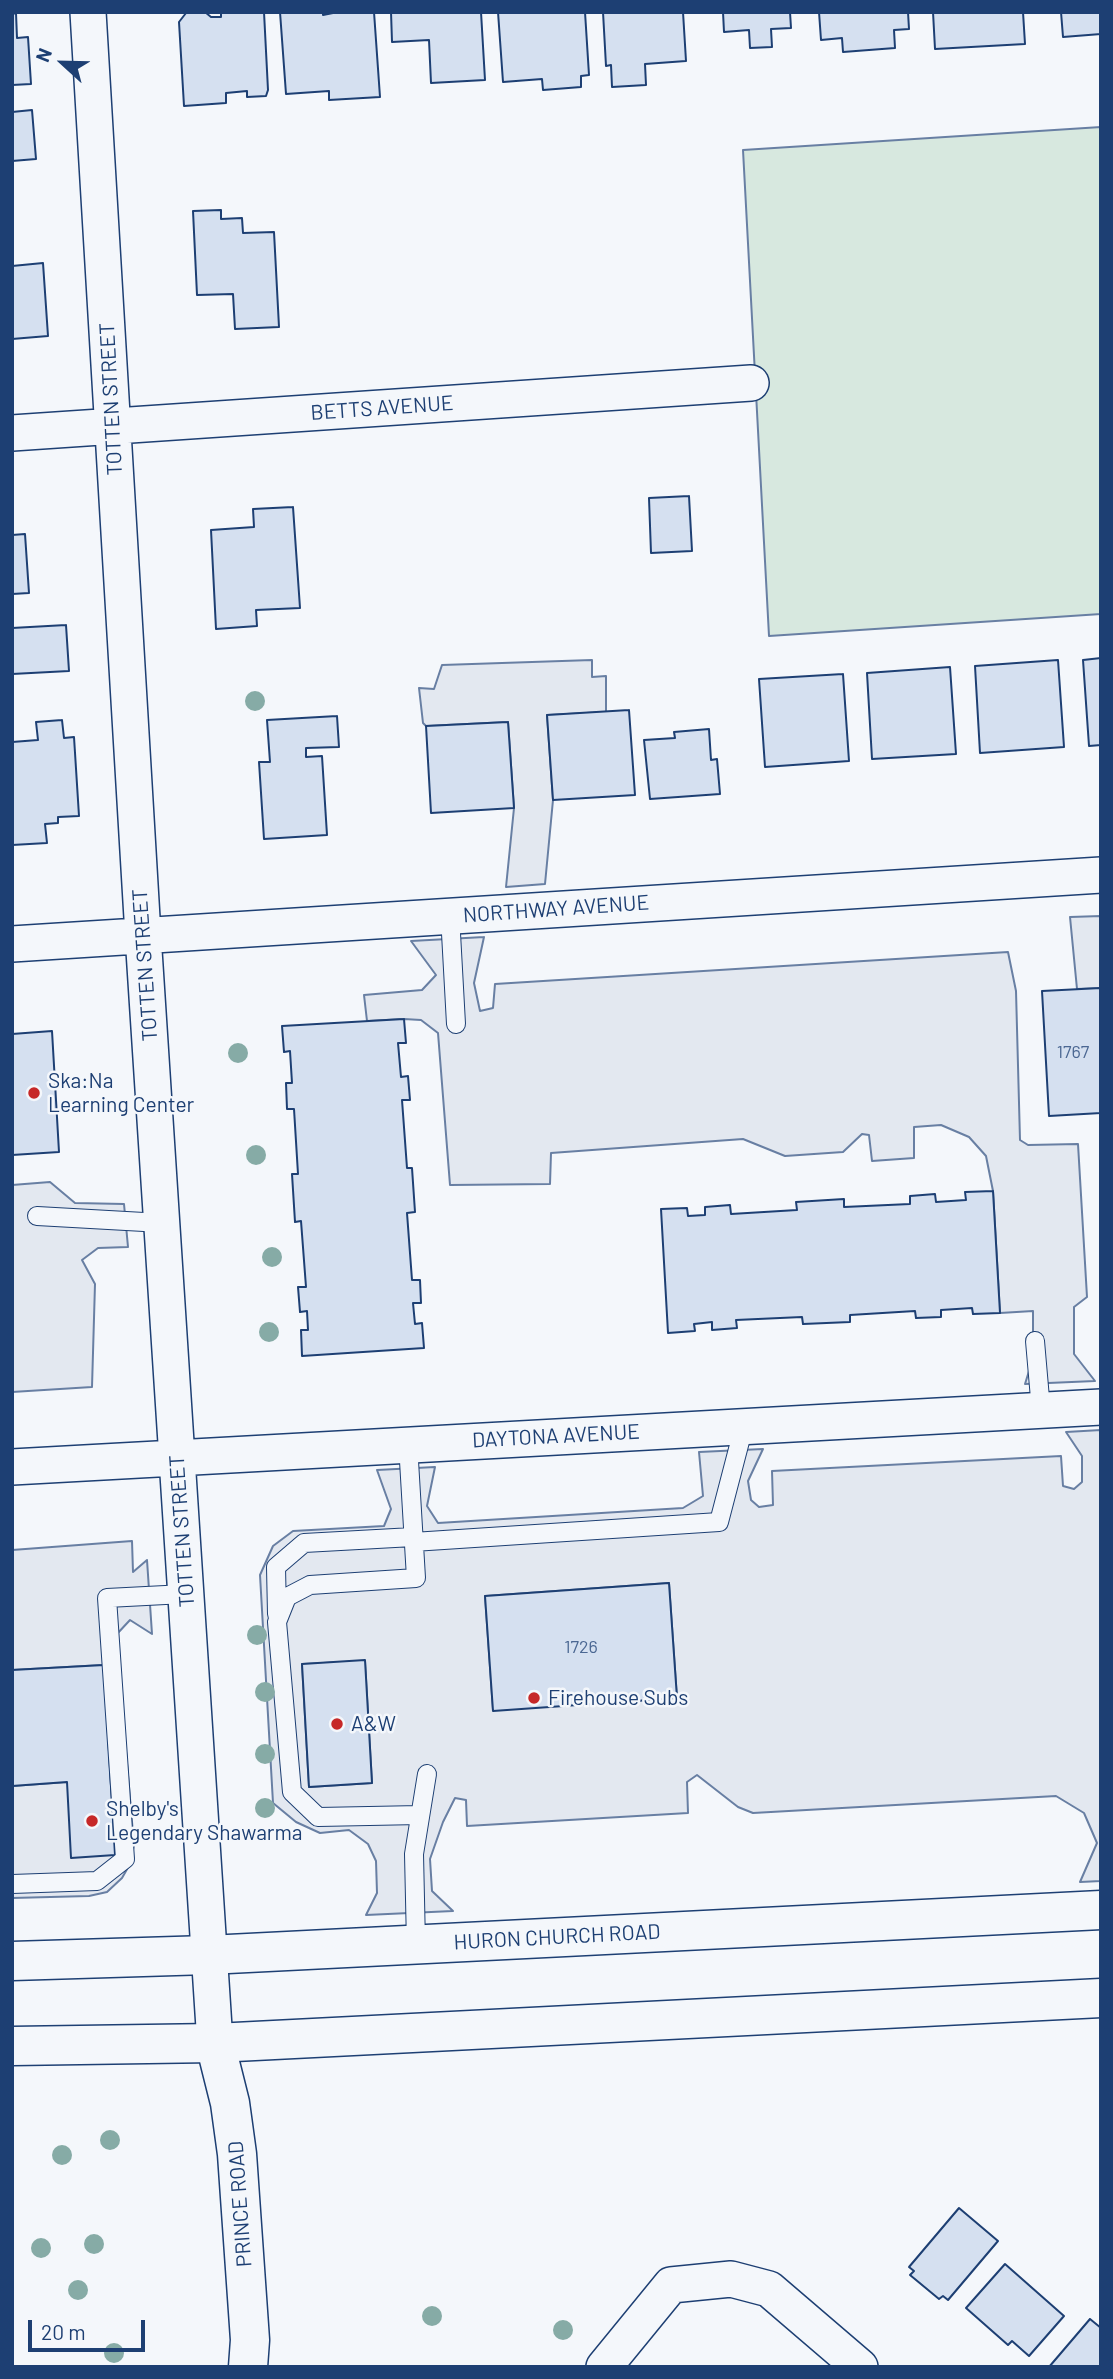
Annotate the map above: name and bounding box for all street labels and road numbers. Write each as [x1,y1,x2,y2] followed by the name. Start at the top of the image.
[94,322,128,476] street label: TOTTEN STREET
[310,390,454,426] street label: BETTS AVENUE
[127,888,163,1042] street label: TOTTEN STREET
[462,890,650,928] street label: NORTHWAY AVENUE
[472,1419,640,1453] street label: DAYTONA AVENUE
[164,1454,200,1608] street label: TOTTEN STREET
[453,1919,661,1955] street label: HURON CHURCH ROAD
[223,2140,257,2268] street label: PRINCE ROAD

